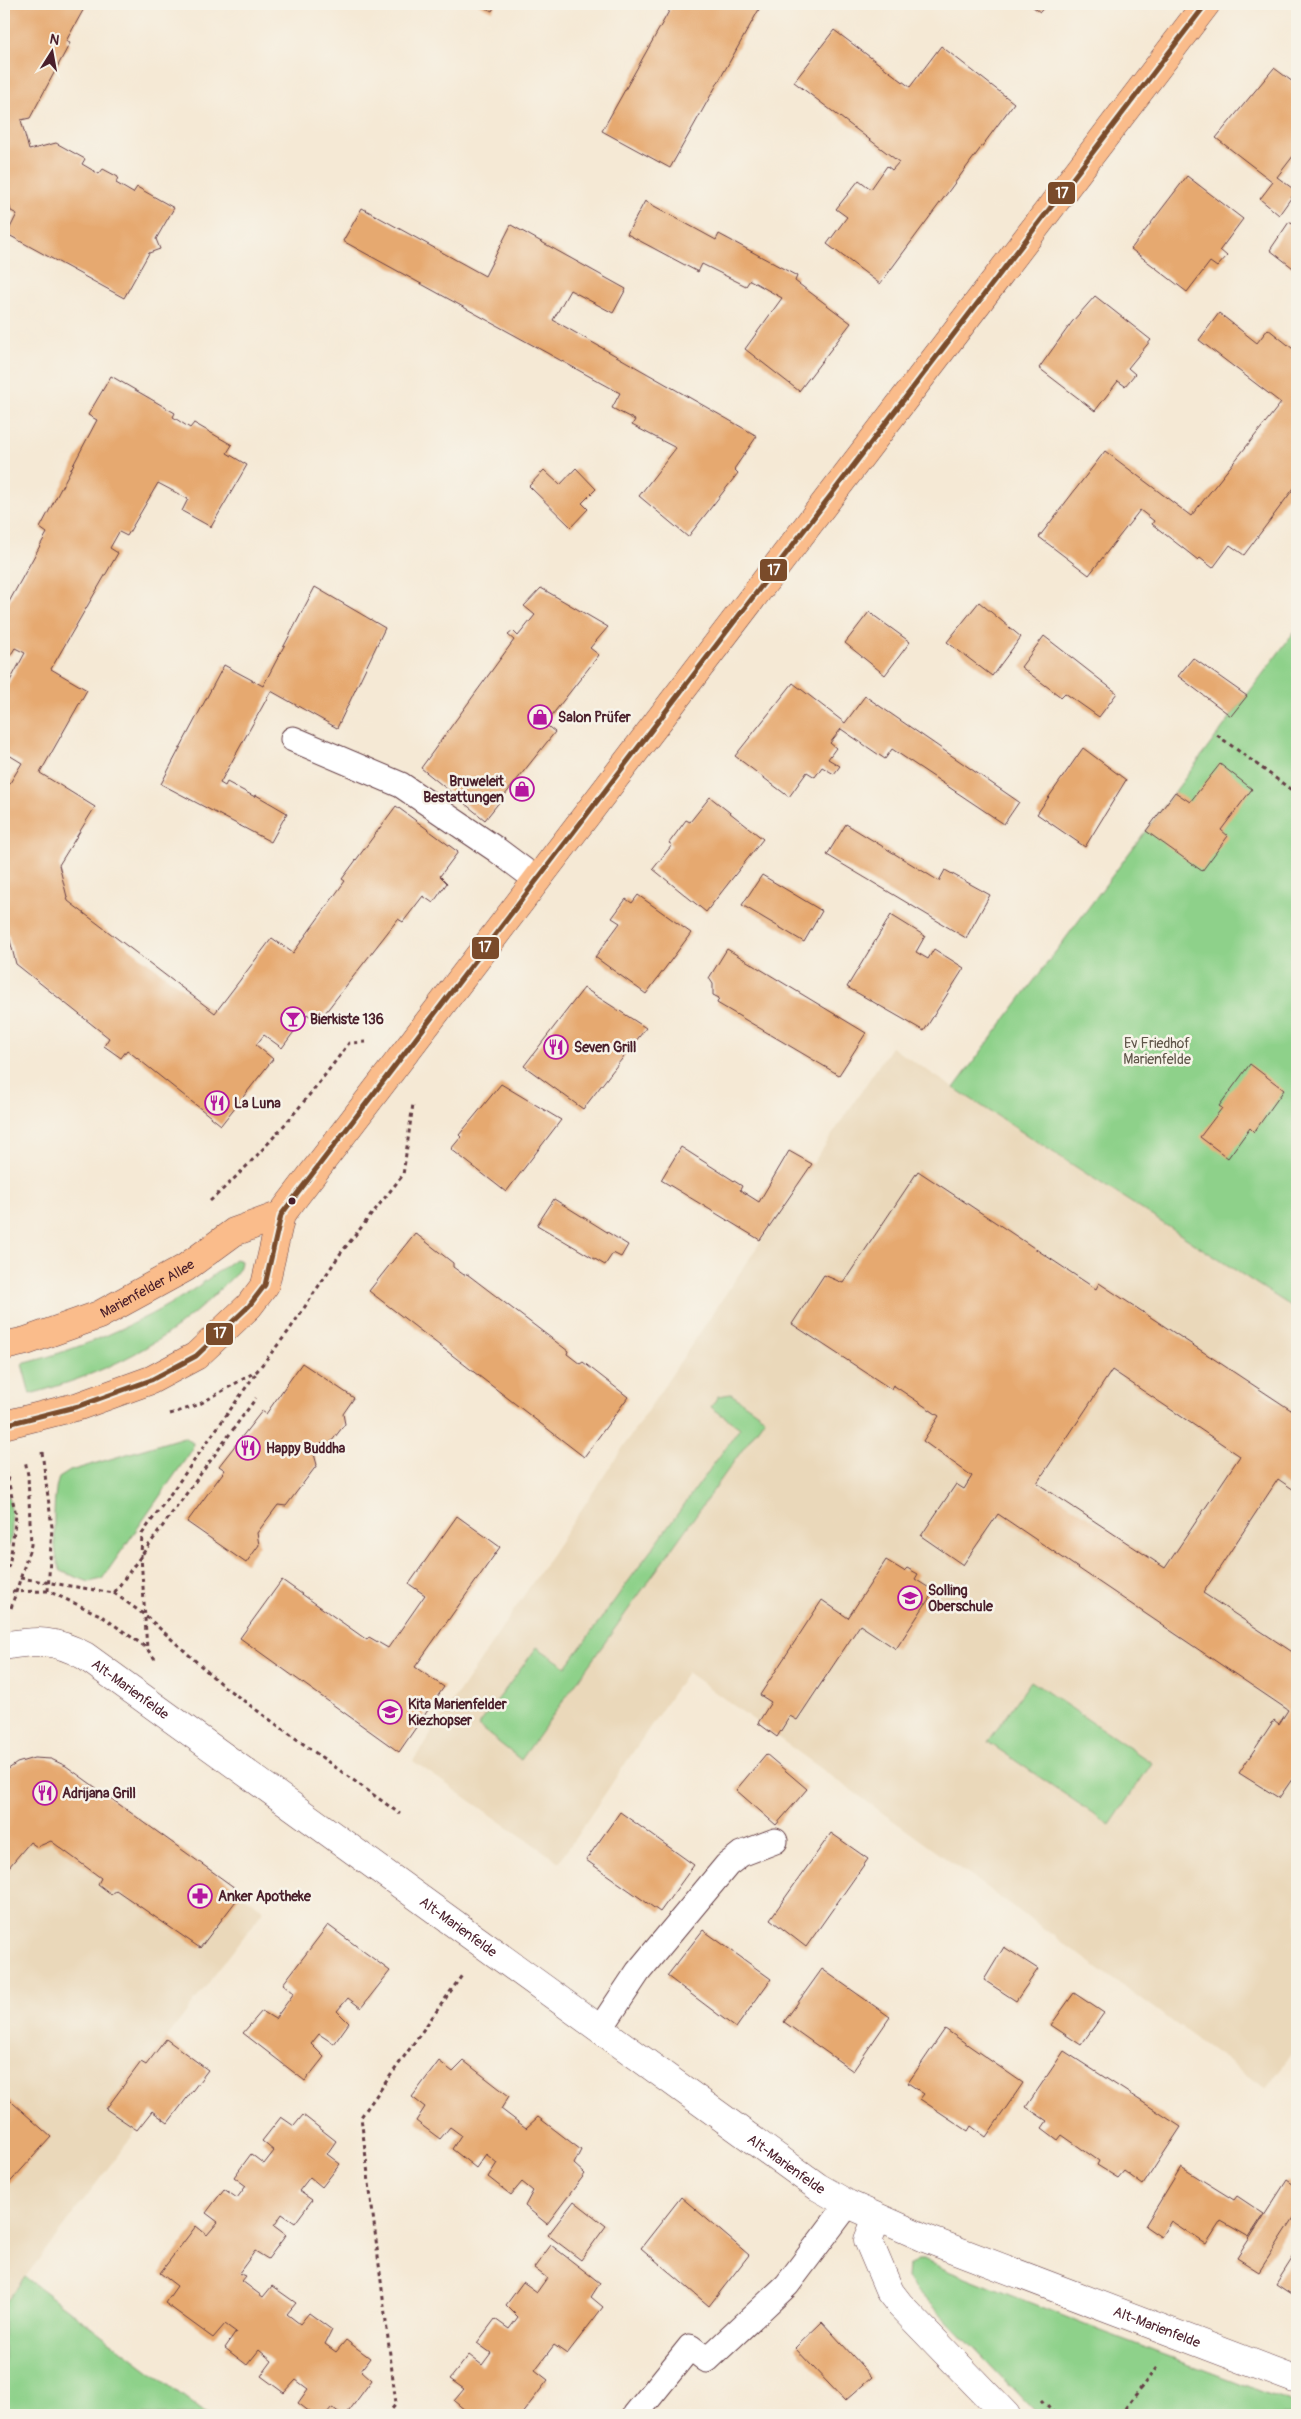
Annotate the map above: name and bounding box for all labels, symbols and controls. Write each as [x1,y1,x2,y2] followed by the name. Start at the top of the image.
[28,28,78,78] north arrow
[48,30,61,49] text: N
[1047,181,1076,205] line badge: 17
[1056,185,1069,202] text: 17
[759,558,788,582] line badge: 17
[768,562,781,579] text: 17
[527,704,553,730] shop icon: Salon Prüfer
[558,709,632,726] place label: Salon Prüfer
[423,773,504,806] place label: Bruweleit Bestattungen
[509,776,535,802] shop icon: Bruweleit Bestattungen
[471,936,500,960] line badge: 17
[479,939,492,956] text: 17
[280,1006,306,1032] bar icon: Bierkiste 136
[310,1011,384,1028] place label: Bierkiste 136
[543,1034,569,1060] restaurant icon: Seven Grill
[1123,1035,1191,1068] park label: Ev Friedhof Marienfelde
[574,1039,636,1056] place label: Seven Grill
[204,1090,230,1116] restaurant icon: La Luna
[234,1095,281,1112] place label: La Luna
[287,1196,297,1206] unlabelled marker
[97,1256,198,1322] street label: Marienfelder Allee
[205,1322,234,1346] line badge: 17
[214,1325,227,1342] text: 17
[235,1435,261,1461] restaurant icon: Happy Buddha
[266,1440,346,1457] place label: Happy Buddha
[928,1582,994,1615] place label: Solling Oberschule
[897,1585,923,1611] school or university icon: Solling Oberschule
[88,1656,172,1723] street label: Alt-Marienfelde
[408,1696,508,1729] place label: Kita Marienfelder Kiezhopser
[377,1699,403,1725] school or university icon: Kita Marienfelder Kiezhopser
[32,1780,58,1806] restaurant icon: Adrijana Grill
[62,1785,136,1802] place label: Adrijana Grill
[187,1883,213,1909] pharmacy icon: Anker Apotheke
[218,1888,312,1905] place label: Anker Apotheke
[416,1893,500,1961] street label: Alt-Marienfelde
[744,2131,828,2198] street label: Alt-Marienfelde
[1111,2303,1203,2351] street label: Alt-Marienfelde

